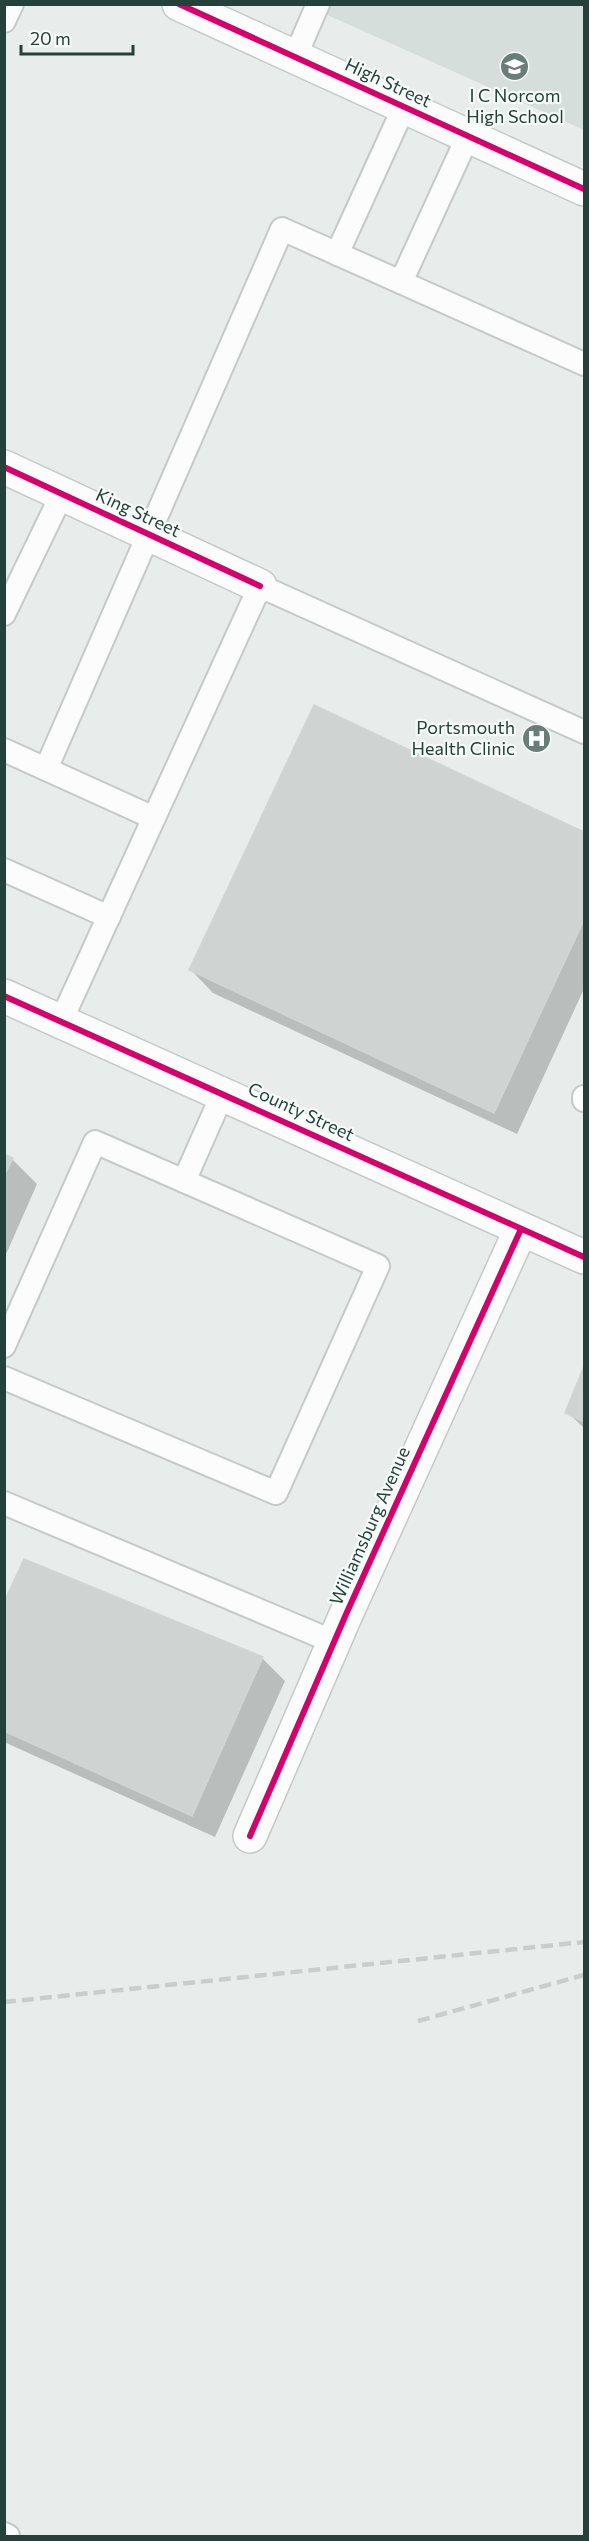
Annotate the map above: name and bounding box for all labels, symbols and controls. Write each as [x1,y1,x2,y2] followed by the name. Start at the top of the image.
[21,18,134,56] scale bar
[30,27,71,49] text: 20 m
[499,51,531,83] school or university icon: I C Norcom High School
[342,53,435,112] street label: High Street
[466,84,564,127] place label: I C Norcom High School
[92,483,184,541] street label: King Street
[412,716,515,759] place label: Portsmouth Health Clinic
[520,722,552,754] hospital icon: Portsmouth Health Clinic
[245,1077,358,1145] street label: County Street
[324,1443,414,1608] street label: Williamsburg Avenue

